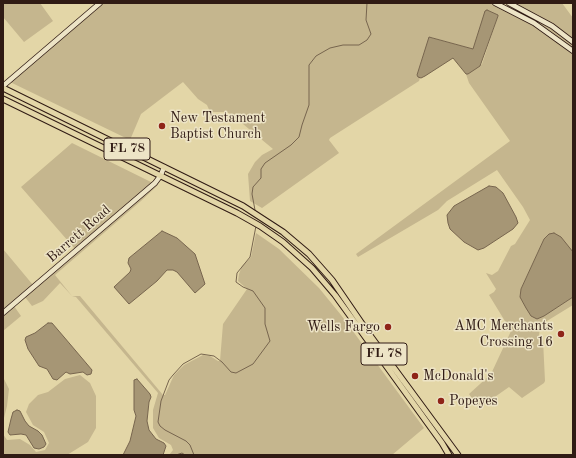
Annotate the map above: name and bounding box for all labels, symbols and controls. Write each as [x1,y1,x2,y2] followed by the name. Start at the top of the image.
[170,110,265,142] place label: New Testament Baptist Church
[157,121,167,131] marker: New Testament Baptist Church
[104,138,150,160] road number: FL 78
[44,202,114,266] street label: Barrett Road
[454,318,553,350] place label: AMC Merchants Crossing 16
[307,319,380,335] place label: Wells Fargo
[383,322,393,332] marker: Wells Fargo
[556,329,566,339] marker: AMC Merchants Crossing 16
[361,343,407,365] road number: FL 78
[423,368,494,384] place label: McDonald's
[410,371,420,381] marker: McDonald's
[449,393,498,409] place label: Popeyes
[436,396,446,406] marker: Popeyes

